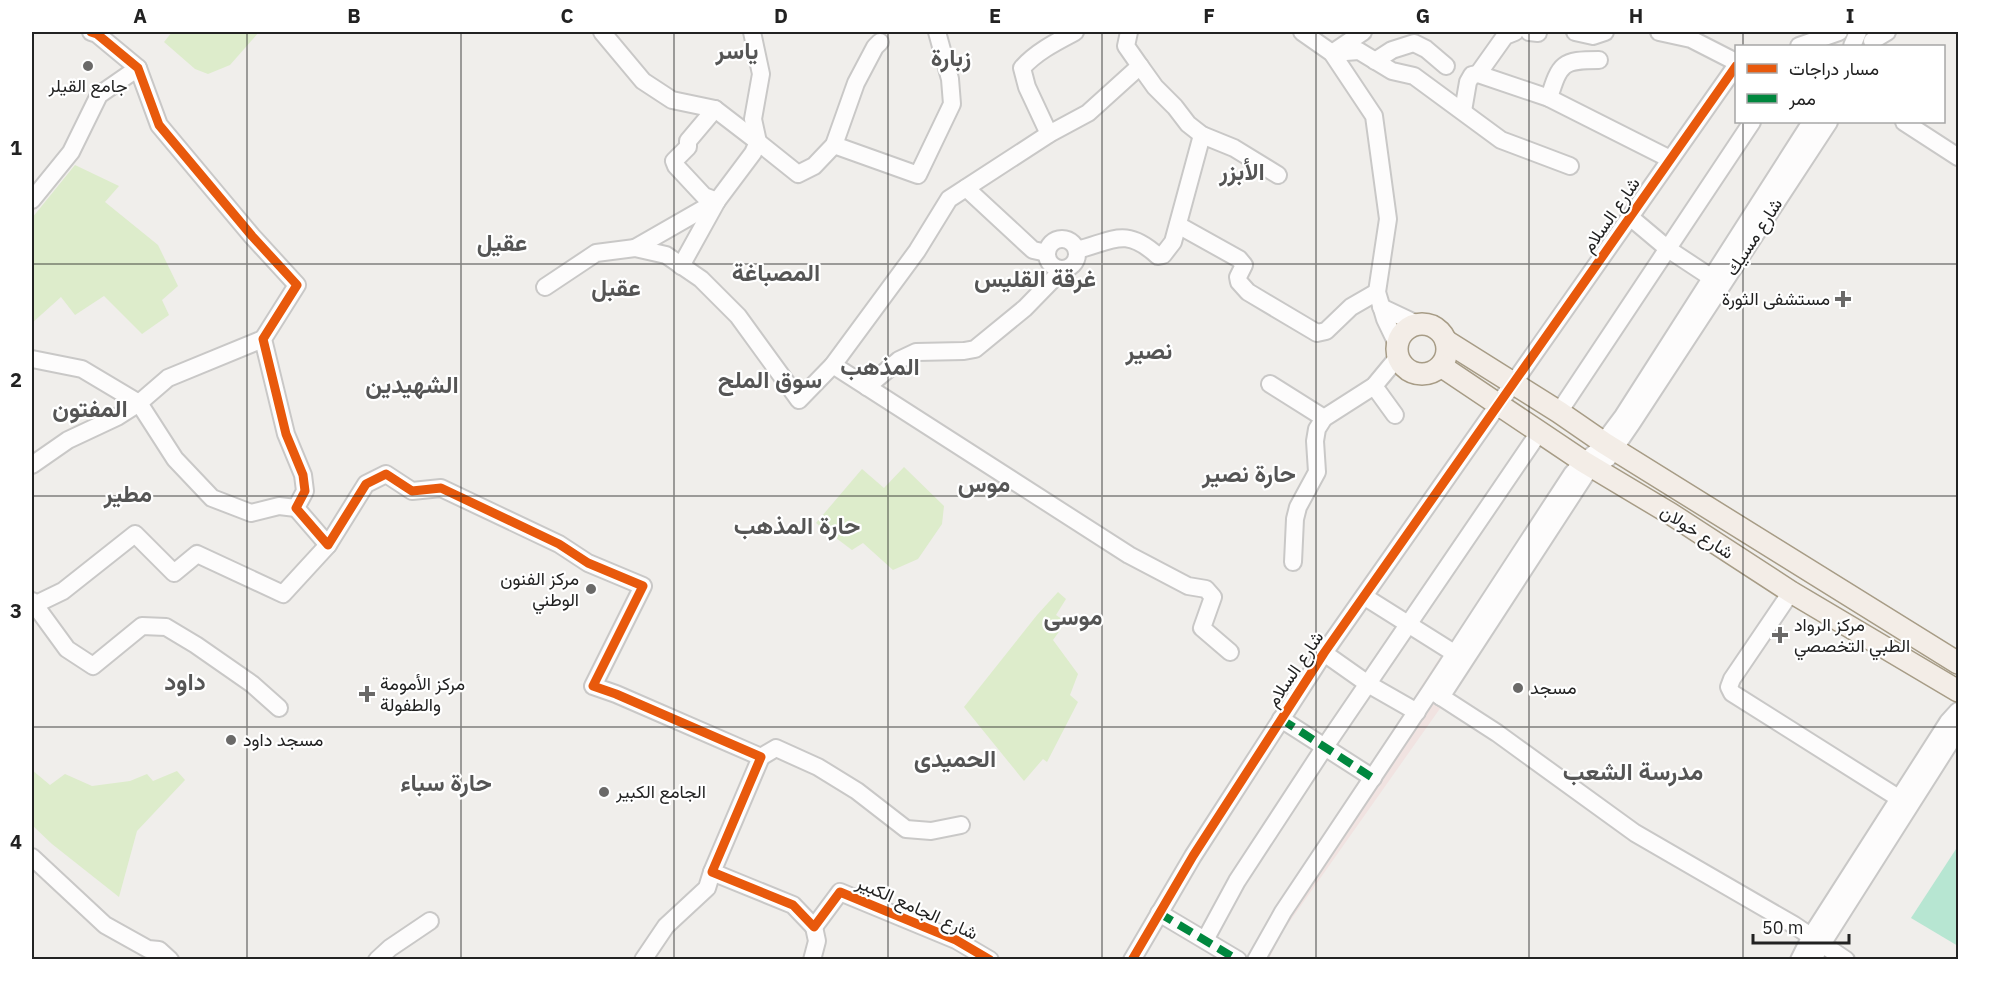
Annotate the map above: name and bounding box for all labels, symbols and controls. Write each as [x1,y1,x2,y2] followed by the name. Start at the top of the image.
[133,2,147,29] text: A
[347,2,361,29] text: B
[560,2,574,29] text: C
[774,2,788,29] text: D
[989,2,1001,29] text: E
[1203,2,1215,29] text: F
[1416,2,1430,29] text: G
[1629,2,1643,29] text: H
[1846,2,1854,29] text: I
[715,34,758,66] district label: ياسر
[931,41,971,73] district label: زبارة
[1735,45,1945,123] legend
[1789,57,1879,80] text: مسار دراجات
[81,59,95,73] marker: جامع القيلر
[48,74,127,98] place label: جامع القيلر
[1788,87,1816,110] text: ممر
[10,134,22,161] text: 1
[1218,155,1265,187] district label: الأبزر
[1576,173,1646,257] street label: شارع السلام
[1720,193,1788,281] street label: شارع مسيك
[477,226,527,258] district label: عقيل
[732,256,820,288] district label: المصباغة
[974,262,1096,294] district label: غرقة القليس
[591,271,641,303] district label: عقبل
[1722,287,1830,310] place label: مستشفى الثورة
[1834,290,1852,308] marker: مستشفى الثورة
[1125,334,1172,366] district label: نصير
[840,350,920,382] district label: المذهب
[718,363,822,397] district label: سوق الملح
[10,366,22,393] text: 2
[365,368,459,400] district label: الشهيدين
[52,392,128,424] district label: المفتون
[1201,457,1296,489] district label: حارة نصير
[958,467,1010,499] district label: موس
[103,477,152,509] district label: مطير
[1656,499,1738,565] street label: شارع خولان
[734,509,860,541] district label: حارة المذهب
[500,567,579,615] place label: مركز الفنون الوطني
[584,582,598,596] marker: مركز الفنون الوطني
[10,597,22,624] text: 3
[1044,600,1102,632] district label: موسى
[1794,613,1910,661] place label: مركز الرواد الطبي التخصصي
[1261,626,1329,712] street label: شارع السلام
[1771,626,1789,644] marker: مركز الرواد الطبي التخصصي
[164,665,206,697] district label: داود
[380,672,465,716] place label: مركز الأمومة والطفولة
[1530,676,1577,699] place label: مسجد
[1511,681,1525,695] marker: مسجد
[358,685,376,703] marker: مركز الأمومة والطفولة
[243,728,323,751] place label: مسجد داود
[224,733,238,747] marker: مسجد داود
[914,742,996,774] district label: الحميدى
[1563,755,1703,787] district label: مدرسة الشعب
[400,766,492,798] district label: حارة سباء
[615,780,706,804] place label: الجامع الكبير
[597,785,611,799] marker: الجامع الكبير
[10,828,22,855] text: 4
[852,870,981,945] street label: شارع الجامع الكبير
[1753,907,1849,945] scale bar
[1762,916,1804,939] text: 50 m

